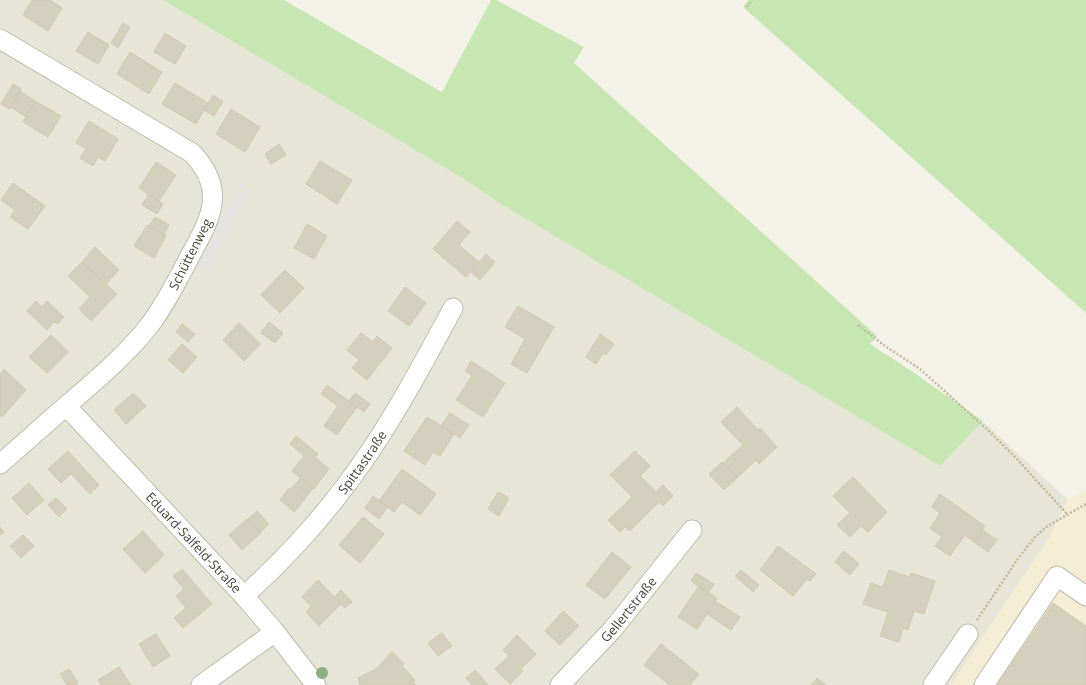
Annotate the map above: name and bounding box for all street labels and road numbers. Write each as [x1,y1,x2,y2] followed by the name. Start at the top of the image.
[164,215,216,293] street label: Schüttenweg
[334,427,390,498] street label: Spittastraße
[142,488,246,597] street label: Eduard-Salfeld-Straße
[596,573,660,646] street label: Gellertstraße

